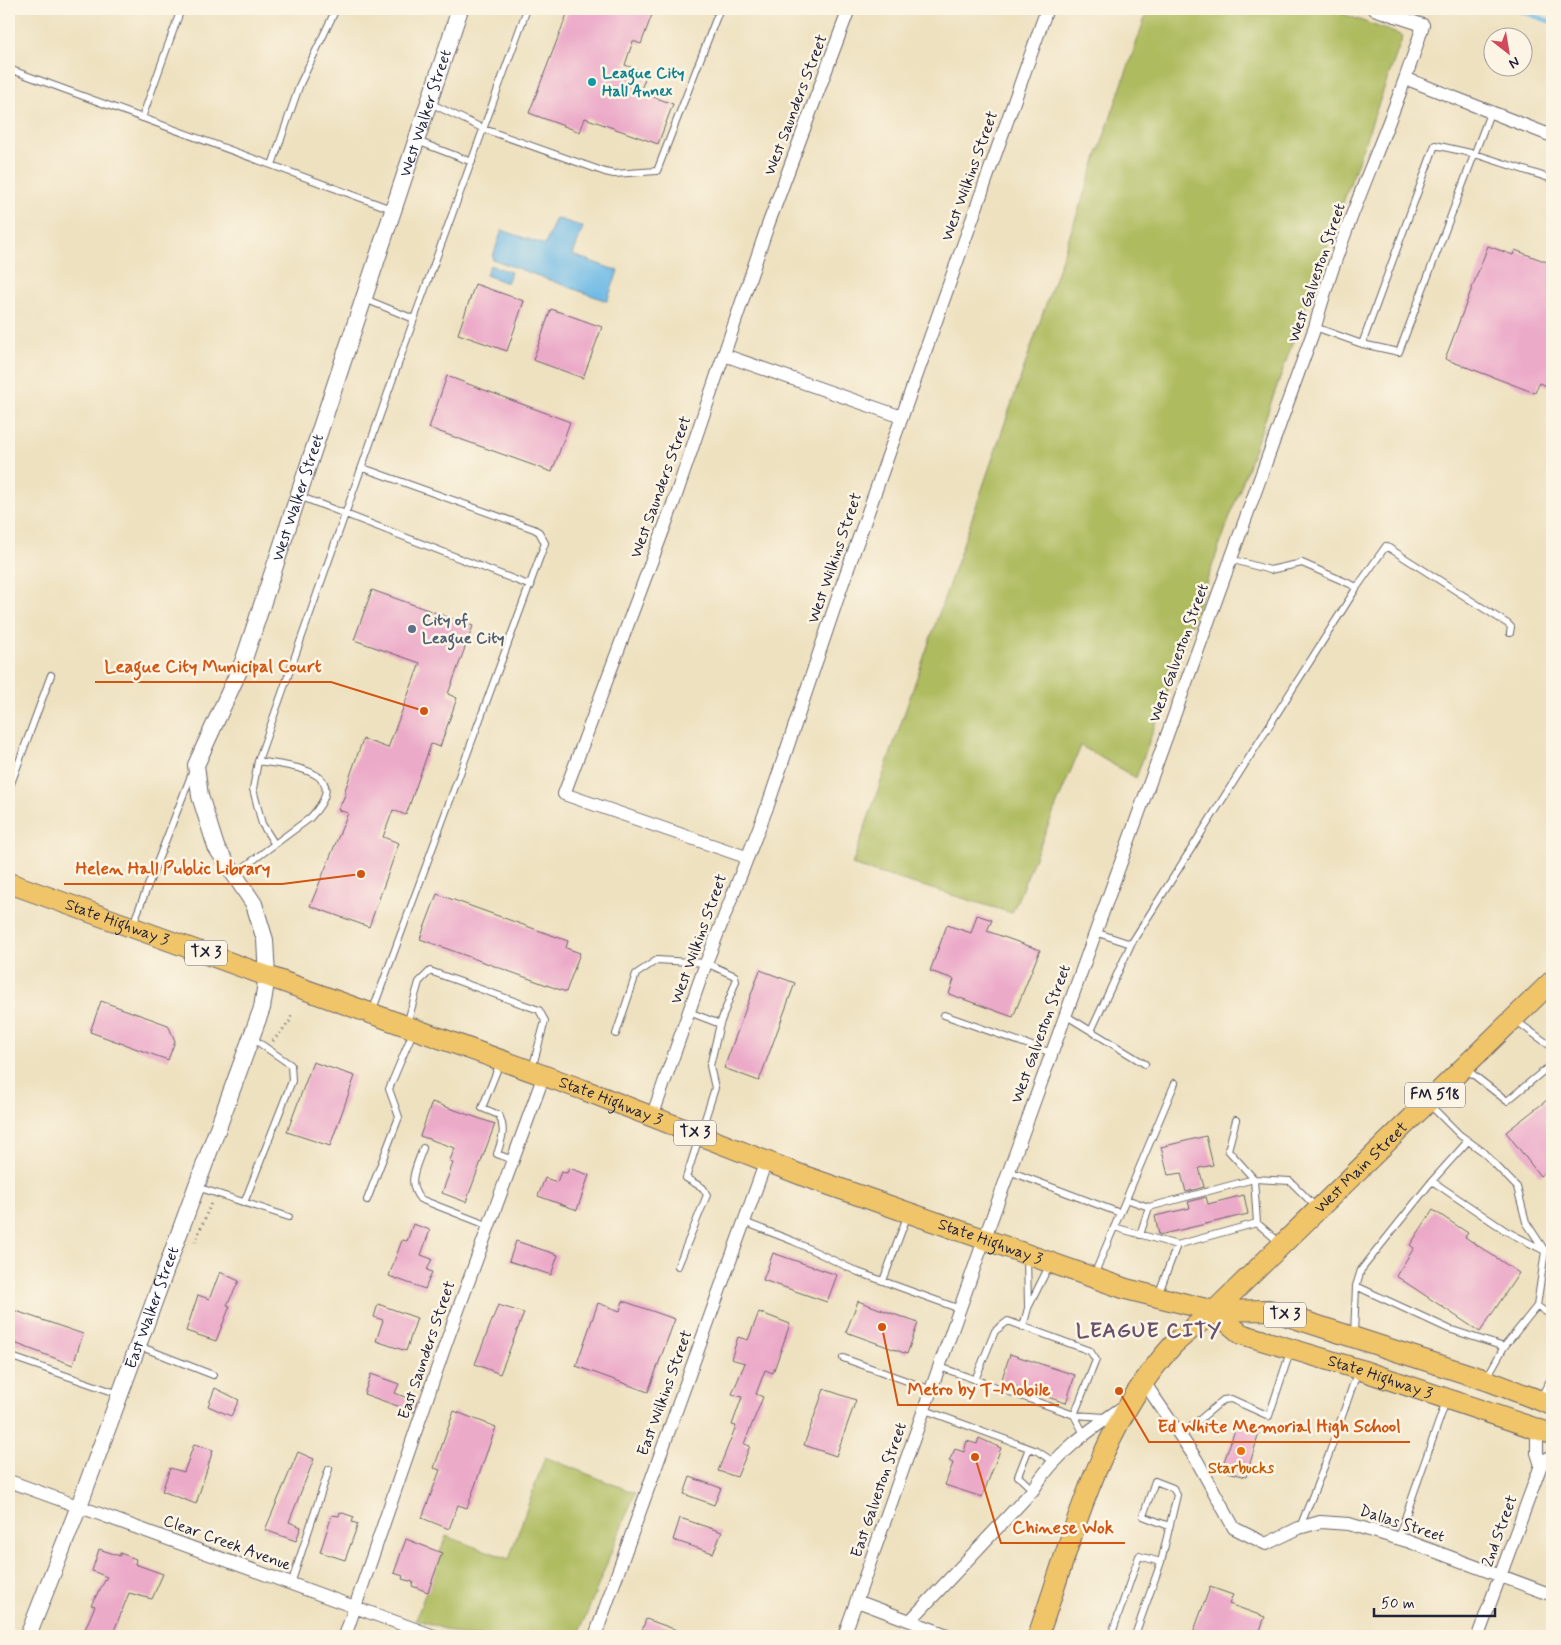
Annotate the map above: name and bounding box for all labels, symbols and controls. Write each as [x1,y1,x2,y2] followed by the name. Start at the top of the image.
[1484,28,1534,78] north arrow
[759,31,833,179] street label: West Saunders Street
[394,47,456,180] street label: West Walker Street
[1506,52,1523,72] text: N
[602,63,685,102] place label: League City Hall Annex
[586,76,598,88] marker: League City Hall Annex
[937,108,1003,244] street label: West Wilkins Street
[1283,200,1351,346] street label: West Galveston Street
[626,413,697,561] street label: West Saunders Street
[267,431,329,564] street label: West Walker Street
[803,489,867,626] street label: West Wilkins Street
[1144,581,1214,725] street label: West Galveston Street
[422,610,505,651] place label: City of League City
[406,623,418,635] marker: City of League City
[95,649,331,682] callout: League City Municipal Court
[105,655,322,681] text: League City Municipal Court
[64,851,282,884] callout: Helen Hall Public Library
[76,857,270,881] text: Helen Hall Public Library
[666,871,732,1007] street label: West Wilkins Street
[62,894,172,950] street label: State Highway 3
[185,940,227,966] road number: TX 3
[1006,962,1076,1106] street label: West Galveston Street
[556,1071,666,1130] street label: State Highway 3
[1405,1082,1465,1108] road number: FM 518
[1310,1117,1413,1218] street label: West Main Street
[674,1120,716,1146] road number: TX 3
[936,1213,1045,1269] street label: State Highway 3
[120,1244,184,1372] street label: East Walker Street
[393,1277,461,1422] street label: East Saunders Street
[1264,1302,1306,1328] road number: TX 3
[1076,1317,1222,1345] district label: LEAGUE CITY
[632,1327,698,1459] street label: East Wilkins Street
[1325,1350,1435,1404] street label: State Highway 3
[898,1372,1059,1405] callout: Metro by T-Mobile
[907,1378,1051,1402] text: Metro by T-Mobile
[1149,1409,1410,1442] callout: Ed White Memorial High School
[1157,1415,1401,1439] text: Ed White Memorial High School
[846,1420,912,1560] street label: East Galveston Street
[1235,1445,1247,1457] marker: Starbucks
[1208,1458,1275,1479] place label: Starbucks
[1477,1492,1523,1570] street label: 2nd Street
[1357,1500,1447,1548] street label: Dallas Street
[160,1510,294,1576] street label: Clear Creek Avenue
[1001,1510,1125,1543] callout: Chinese Wok
[1012,1516,1114,1540] text: Chinese Wok
[1374,1585,1495,1617] scale bar
[1381,1594,1415,1614] text: 50 m

